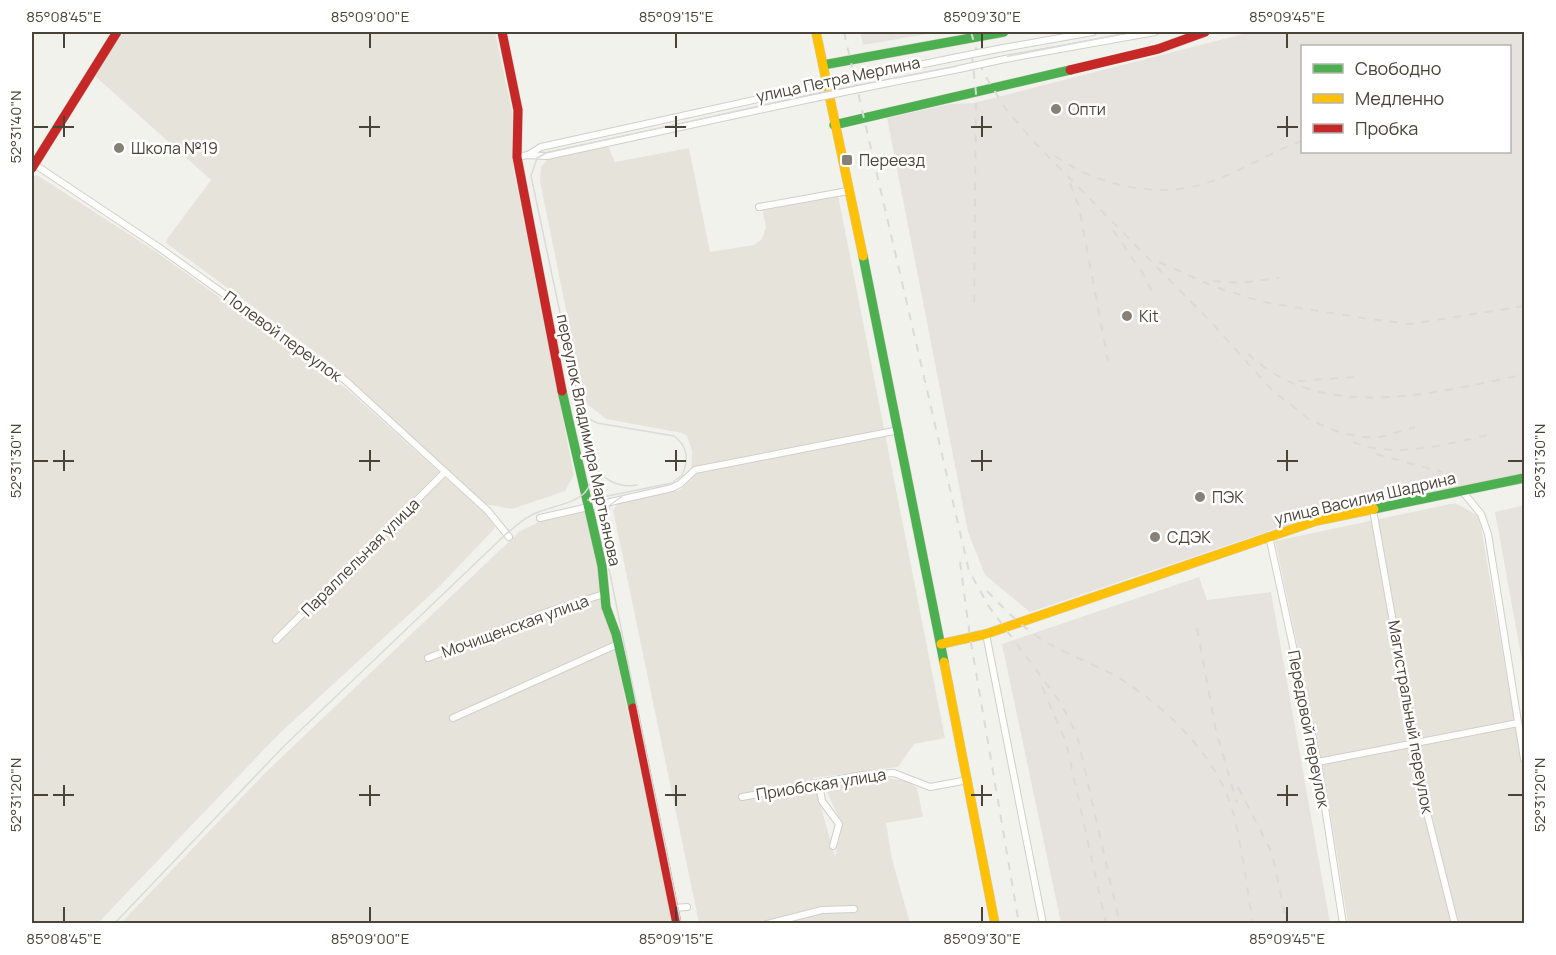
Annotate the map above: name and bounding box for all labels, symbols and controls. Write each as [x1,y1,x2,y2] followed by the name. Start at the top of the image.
[26,6,102,27] text: 85°08'45"E
[331,6,409,27] text: 85°09'00"E
[639,6,713,27] text: 85°09'15"E
[943,6,1021,27] text: 85°09'30"E
[1249,6,1325,27] text: 85°09'45"E
[1301,45,1511,153] legend
[754,51,922,107] street label: улица Петра Мерлина
[1355,56,1441,80] text: Свободно
[1355,86,1444,110] text: Медленно
[5,90,26,164] text: 52°31'40"N
[1068,98,1106,120] place label: Опти
[1049,102,1063,116] marker: Опти
[1355,116,1418,140] text: Пробка
[131,137,218,159] place label: Школа №19
[112,141,126,155] marker: Школа №19
[859,149,925,171] place label: Переезд
[840,153,854,167] marker: Переезд
[219,286,347,387] street label: Полевой переулок
[1139,305,1159,327] place label: Kit
[1120,309,1134,323] marker: Kit
[552,312,626,568] street label: переулок Владимира Мартьянова
[5,424,26,498] text: 52°31'30"N
[1529,424,1550,498] text: 52°31'30"N
[1272,466,1458,530] street label: улица Василия Шадрина
[1212,486,1244,508] place label: ПЭК
[1193,490,1207,504] marker: ПЭК
[296,493,424,621] street label: Параллельная улица
[1167,526,1211,548] place label: СДЭК
[1148,530,1162,544] marker: СДЭК
[439,589,591,663] street label: Мочищенская улица
[1383,619,1439,816] street label: Магистральный переулок
[1283,648,1335,811] street label: Передовой переулок
[5,758,26,832] text: 52°31'20"N
[1529,758,1550,832] text: 52°31'20"N
[754,763,888,805] street label: Приобская улица
[26,928,102,949] text: 85°08'45"E
[331,928,409,949] text: 85°09'00"E
[639,928,713,949] text: 85°09'15"E
[943,928,1021,949] text: 85°09'30"E
[1249,928,1325,949] text: 85°09'45"E

